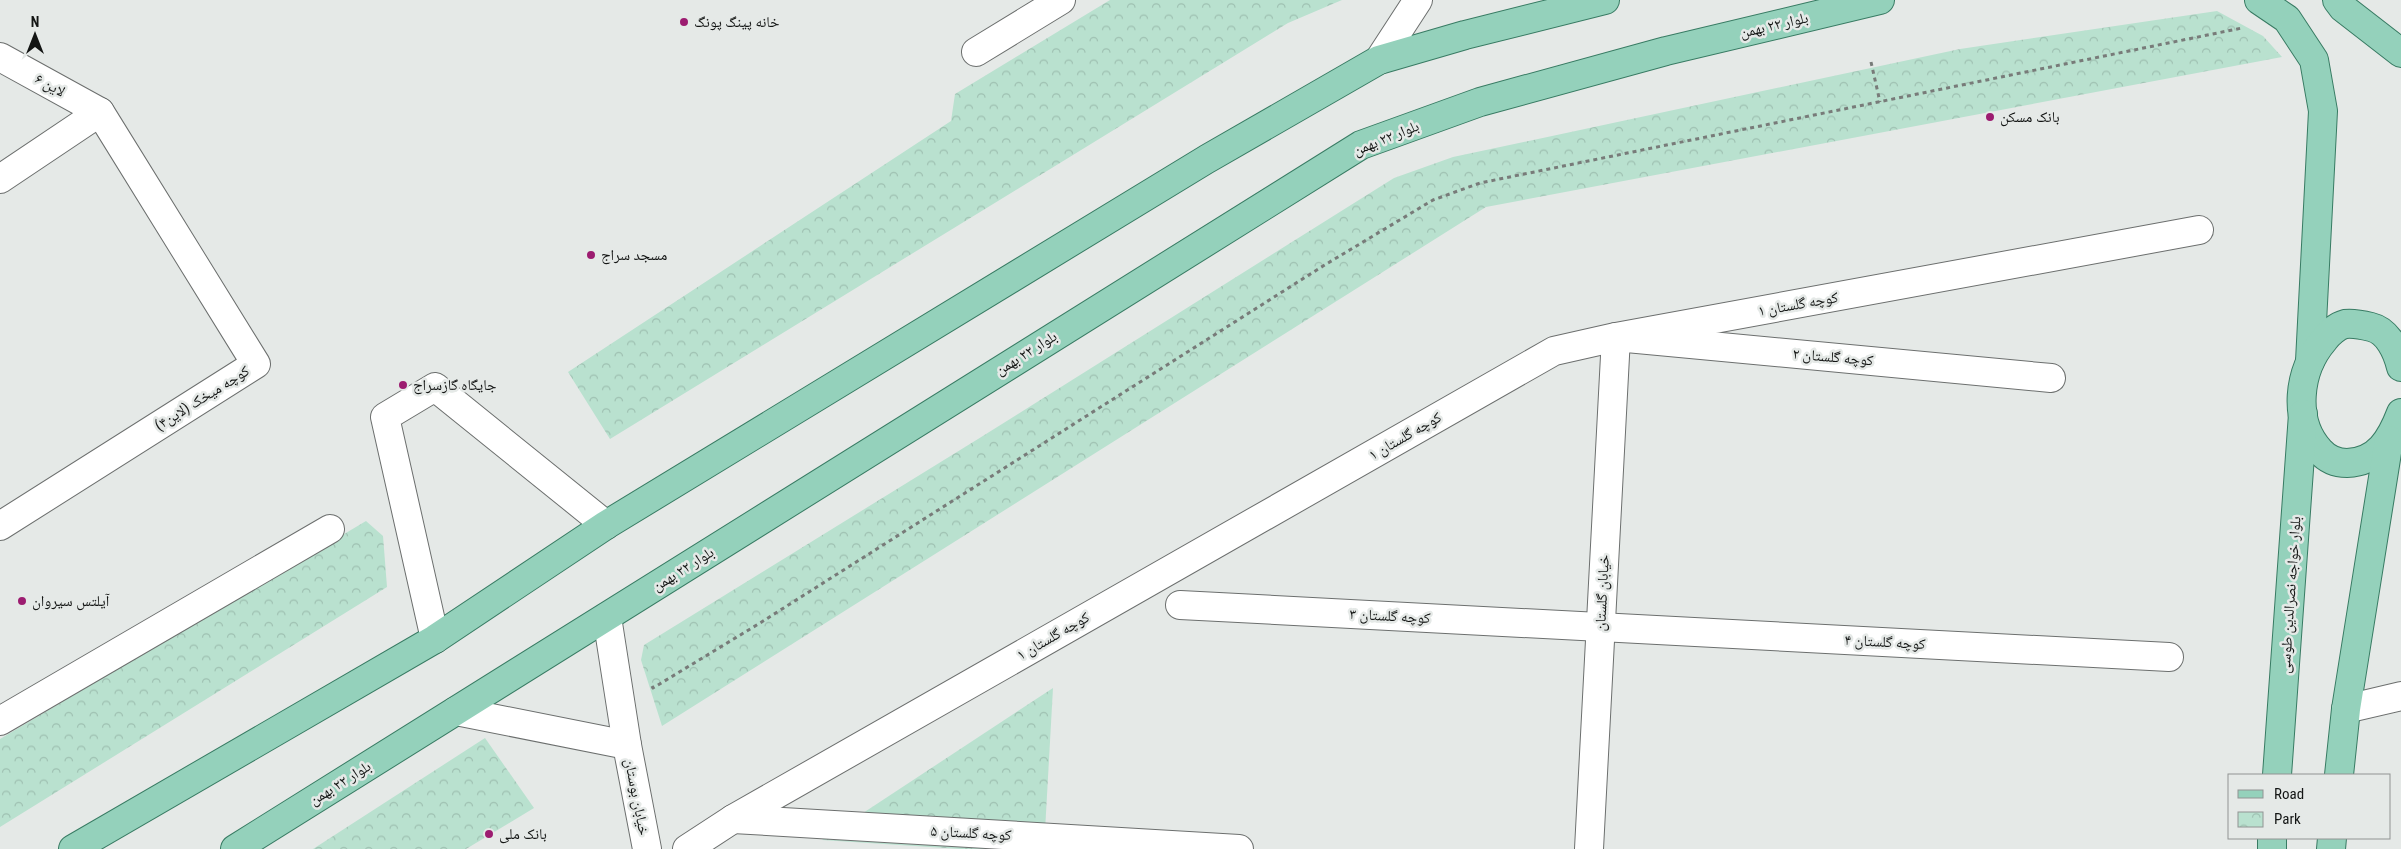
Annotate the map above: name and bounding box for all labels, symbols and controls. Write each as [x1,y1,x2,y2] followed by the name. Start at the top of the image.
[1738,8,1810,43] street label: بلوار ۲۲ بهمن
[10,10,60,60] north arrow
[694,13,780,31] place label: خانه پینگ پونگ
[31,14,39,30] text: N
[678,16,690,28] marker: خانه پینگ پونگ
[31,69,68,101] street label: لاین ۶
[2000,108,2060,127] place label: بانک مسکن
[1984,111,1996,123] marker: بانک مسکن
[1350,117,1422,160] street label: بلوار ۲۲ بهمن
[601,246,668,265] place label: مسجد سراج
[585,249,597,261] marker: مسجد سراج
[1757,288,1840,321] street label: کوچه گلستان ۱
[992,327,1061,380] street label: بلوار ۲۲ بهمن
[1792,345,1874,370] street label: کوچه گلستان ۲
[151,362,253,435] street label: کوچه میخک (لاین۴)
[413,376,497,395] place label: جایگاه گازسراج
[397,379,409,391] marker: جایگاه گازسراج
[1365,408,1445,465] street label: کوچه گلستان ۱
[2276,516,2305,674] street label: بلوار خواجه نصرالدین طوسی
[649,543,718,596] street label: بلوار ۲۲ بهمن
[1591,554,1614,632] street label: خیابان گلستان
[32,592,110,611] place label: آیلتس سیروان
[16,595,28,607] marker: آیلتس سیروان
[1349,605,1431,628] street label: کوچه گلستان ۳
[1013,608,1093,665] street label: کوچه گلستان ۱
[1844,631,1926,654] street label: کوچه گلستان ۴
[306,757,375,810] street label: بلوار ۲۲ بهمن
[620,757,653,838] street label: خیابان بوستان
[2228,774,2391,839] legend
[2274,785,2304,803] text: Road
[2274,810,2301,828] text: Park
[930,822,1012,845] street label: کوچه گلستان ۵
[499,825,547,844] place label: بانک ملی
[483,828,495,840] marker: بانک ملی

